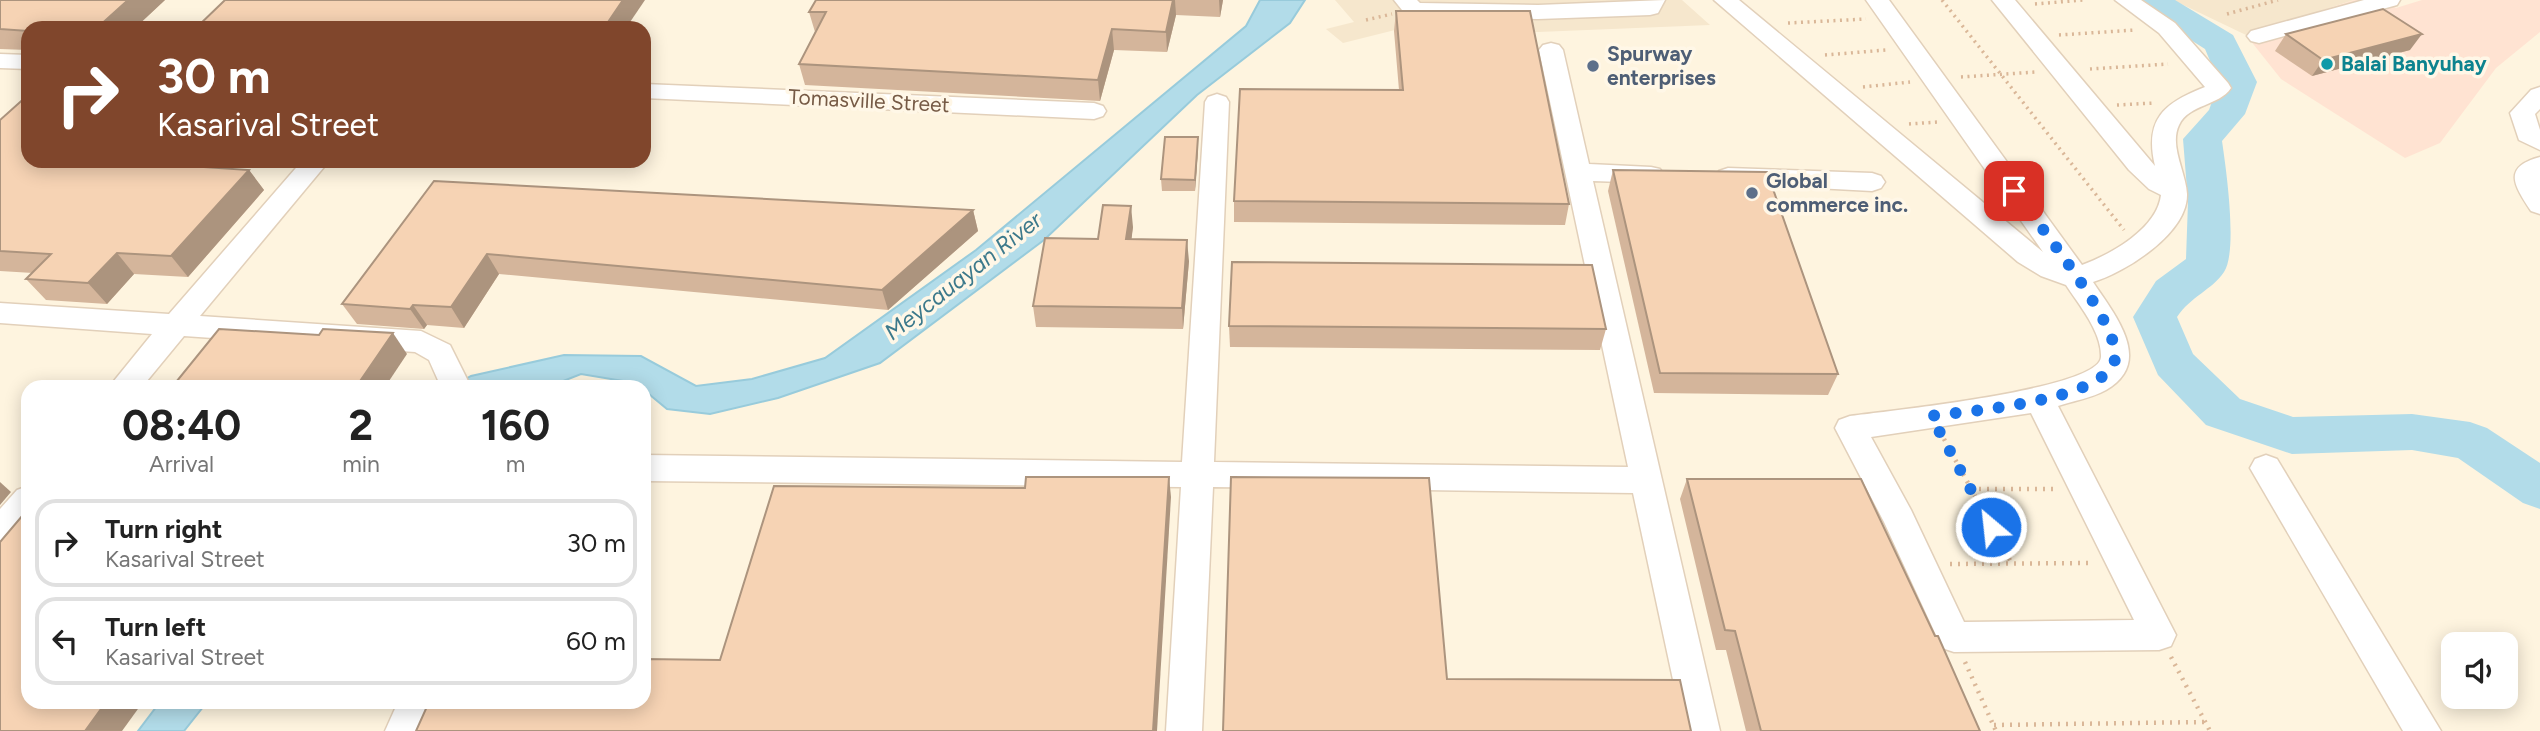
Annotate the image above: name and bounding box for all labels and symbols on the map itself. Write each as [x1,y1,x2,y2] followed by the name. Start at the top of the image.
[1607,41,1716,90] place label: Spurway enterprises
[2341,51,2487,76] place label: Balai Banyuhay
[2319,56,2335,72] marker: Balai Banyuhay
[1585,58,1601,74] marker: Spurway enterprises
[788,84,950,117] street label: Tomasville Street
[1984,161,2044,221] pin
[1766,168,1908,217] place label: Global commerce inc.
[1744,185,1760,201] marker: Global commerce inc.
[879,205,1048,346] water label: Meycauayan River
[1954,490,2028,564] position arrow

